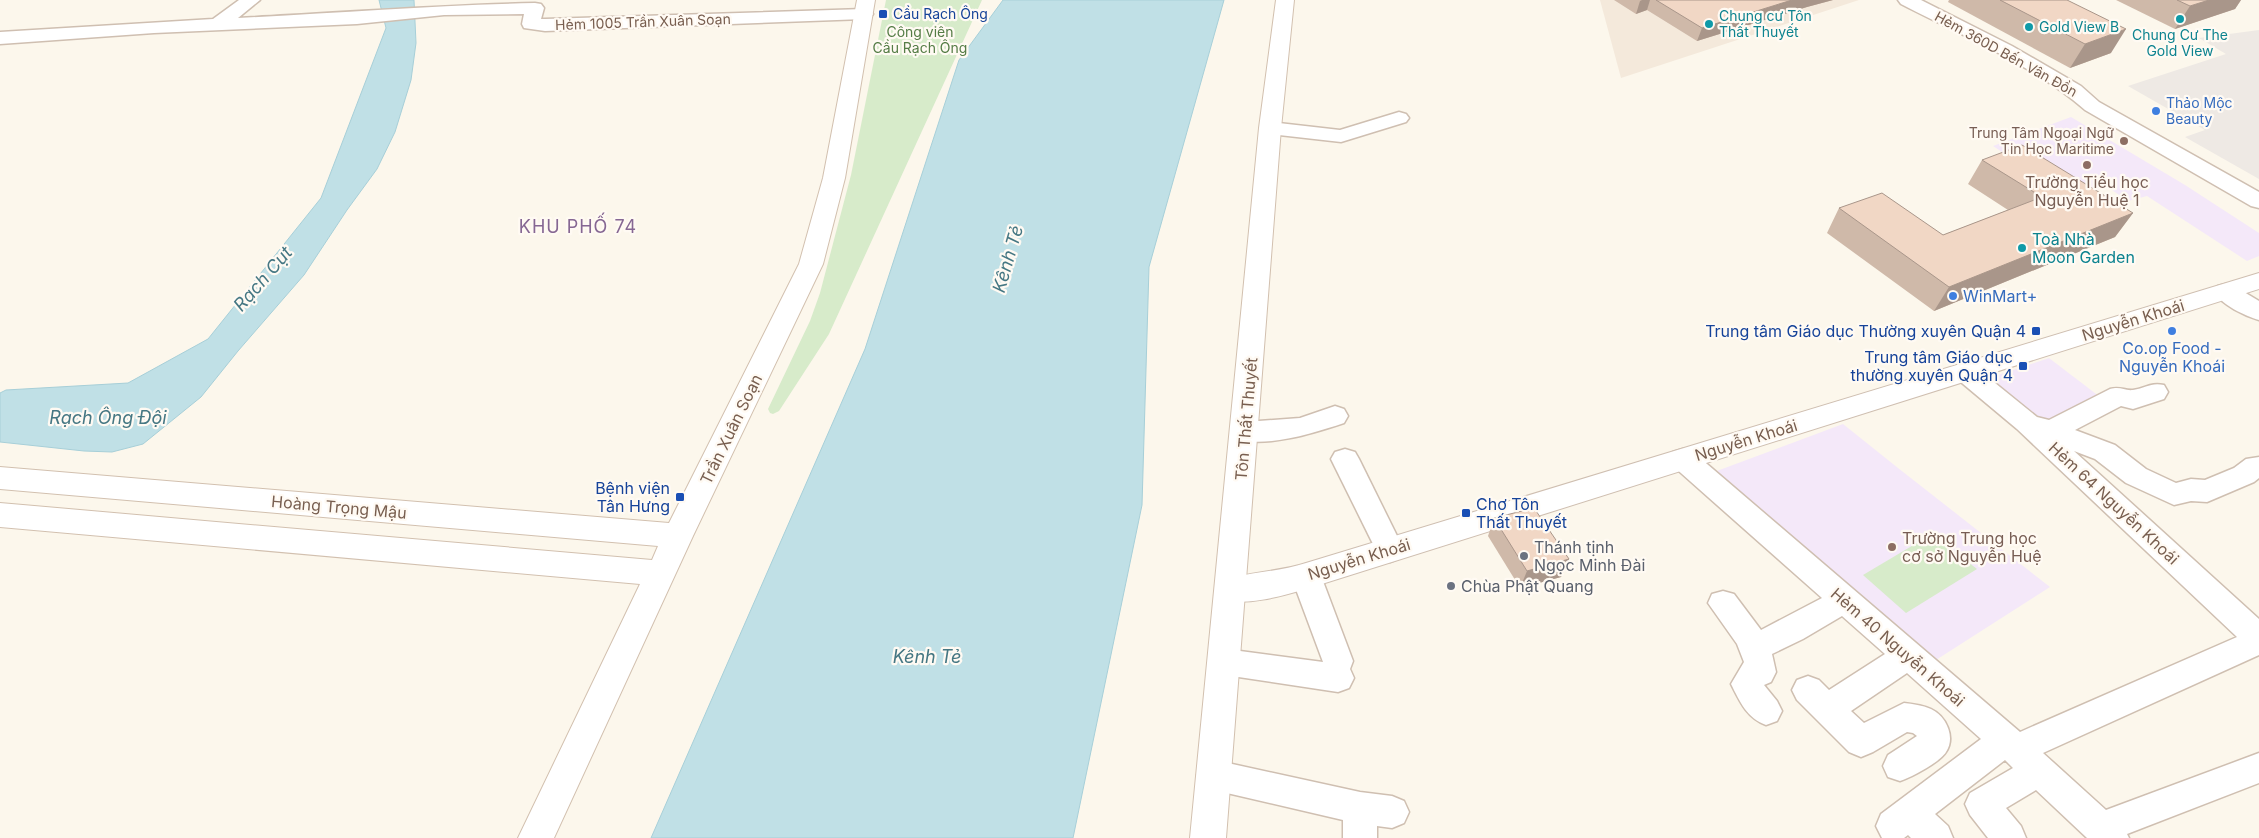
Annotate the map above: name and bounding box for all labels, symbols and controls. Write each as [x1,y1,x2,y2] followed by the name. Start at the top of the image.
[893,5,988,22] place label: Cầu Rạch Ông
[1719,7,1812,40] place label: Chung cư Tôn Thất Thuyết
[1932,7,2080,100] street label: Hẻm 360D Bến Vân Đồn
[877,8,889,20] marker: Cầu Rạch Ông
[555,10,731,33] street label: Hẻm 1005 Trần Xuân Soạn
[2174,13,2186,25] marker: Chung Cư The Gold View
[1703,18,1715,30] marker: Chung cư Tôn Thất Thuyết
[2039,18,2119,35] place label: Gold View B
[2023,21,2035,33] marker: Gold View B
[873,23,967,56] park label: Công viên Cầu Rạch Ông
[2132,26,2228,59] place label: Chung Cư The Gold View
[2166,94,2233,127] place label: Thảo Mộc Beauty
[2150,105,2162,117] marker: Thảo Mộc Beauty
[1969,124,2114,157] place label: Trung Tâm Ngoại Ngữ Tin Học Maritime
[2118,135,2130,147] marker: Trung Tâm Ngoại Ngữ Tin Học Maritime
[2081,159,2093,171] marker: Trường Tiểu học Nguyễn Huệ 1
[2025,172,2149,210] place label: Trường Tiểu học Nguyễn Huệ 1
[519,212,637,237] district label: KHU PHỐ 74
[988,223,1027,295] water label: Kênh Tẻ
[2032,229,2135,267] place label: Toà Nhà Moon Garden
[229,241,297,315] water label: Rạch Cụt
[2016,242,2028,254] marker: Toà Nhà Moon Garden
[1963,286,2037,306] place label: WinMart+
[1947,290,1959,302] marker: WinMart+
[2079,295,2187,345] street label: Nguyễn Khoái
[1705,321,2026,341] place label: Trung tâm Giáo dục Thường xuyên Quận 4
[2030,325,2042,337] marker: Trung tâm Giáo dục Thường xuyên Quận 4
[2166,325,2178,337] marker: Co.op Food - Nguyễn Khoái
[2119,338,2225,376] place label: Co.op Food - Nguyễn Khoái
[1851,347,2013,385] place label: Trung tâm Giáo dục thường xuyên Quận 4
[1231,357,1261,481] street label: Tôn Thất Thuyết
[2017,360,2029,372] marker: Trung tâm Giáo dục thường xuyên Quận 4
[696,371,766,487] street label: Trần Xuân Soạn
[49,406,167,428] water label: Rạch Ông Đội
[1692,415,1800,465] street label: Nguyễn Khoái
[2045,438,2183,568] street label: Hẻm 64 Nguyễn Khoái
[595,478,670,516] place label: Bệnh viện Tân Hưng
[270,491,408,523] street label: Hoàng Trọng Mậu
[674,491,686,503] marker: Bệnh viện Tân Hưng
[1476,494,1567,532] place label: Chợ Tôn Thất Thuyết
[1460,507,1472,519] marker: Chợ Tôn Thất Thuyết
[1902,528,2042,566] place label: Trường Trung học cơ sở Nguyễn Huệ
[1305,534,1413,584] street label: Nguyễn Khoái
[1534,537,1645,575] place label: Thánh tịnh Ngọc Minh Đài
[1886,541,1898,553] marker: Trường Trung học cơ sở Nguyễn Huệ
[1518,550,1530,562] marker: Thánh tịnh Ngọc Minh Đài
[1461,576,1593,596] place label: Chùa Phật Quang
[1445,580,1457,592] marker: Chùa Phật Quang
[1827,583,1969,711] street label: Hẻm 40 Nguyễn Khoái
[893,646,961,667] water label: Kênh Tẻ

